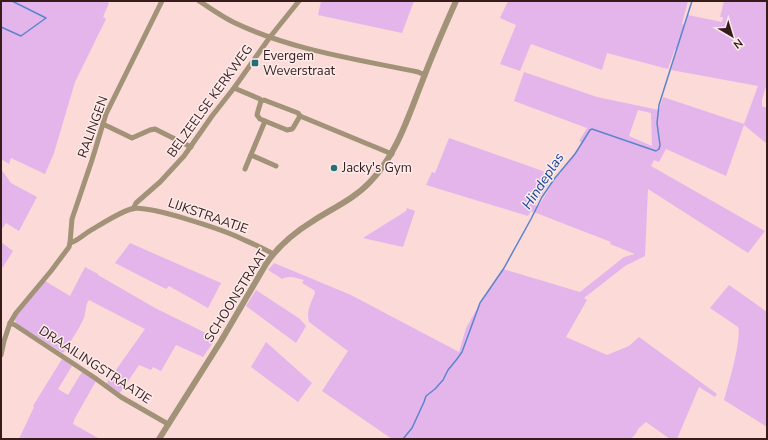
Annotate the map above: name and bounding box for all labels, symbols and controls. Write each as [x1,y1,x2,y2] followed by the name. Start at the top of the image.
[712,16,752,56] north arrow
[730,35,746,52] text: N
[163,41,257,161] street label: BELZEELSE KERKWEG
[263,47,336,80] place label: Evergem Weverstraat
[250,58,260,68] marker: Evergem Weverstraat
[73,94,113,160] street label: RALINGEN
[518,149,569,213] water label: Hindeplas
[341,159,412,177] place label: Jacky's Gym
[329,163,339,173] marker: Jacky's Gym
[166,194,250,238] street label: LIJKSTRAATJE
[200,246,272,346] street label: SCHOONSTRAAT
[35,322,155,408] street label: DRAAILINGSTRAATJE

